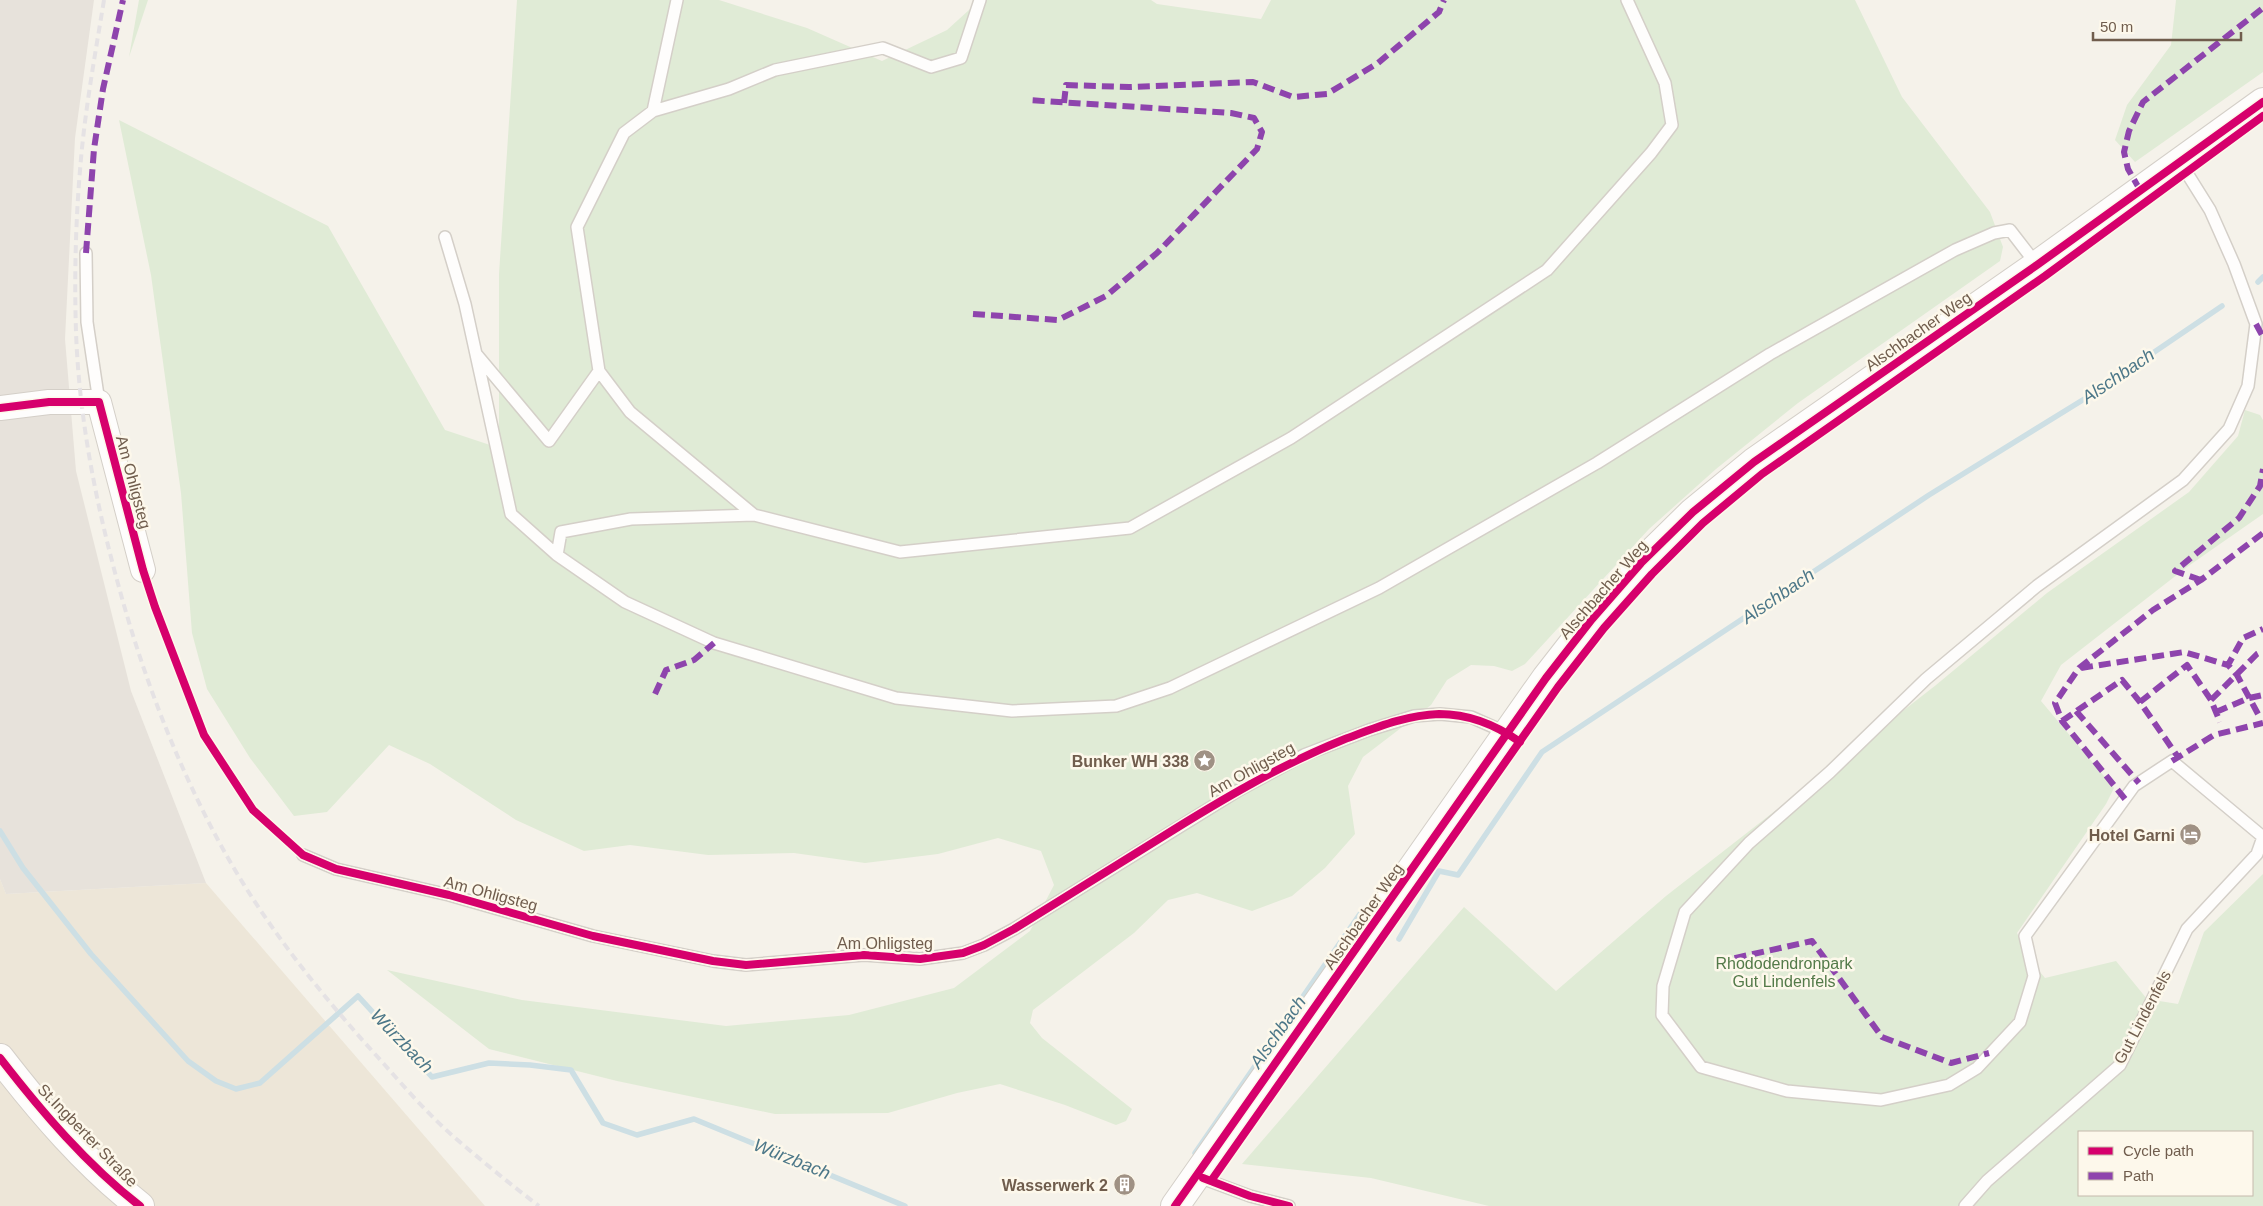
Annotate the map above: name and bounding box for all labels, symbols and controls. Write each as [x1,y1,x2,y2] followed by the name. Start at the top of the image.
[2093,10,2240,42] scale bar
[2100,18,2133,35] text: 50 m
[1862,289,1974,374] street label: Alschbacher Weg
[2077,344,2158,408] water label: Alschbach
[113,434,154,531] street label: Am Ohligsteg
[1556,537,1651,642] street label: Alschbacher Weg
[1737,564,1818,628] water label: Alschbach
[1205,739,1297,800] street label: Am Ohligsteg
[1193,749,1217,773] place icon: Bunker WH 338
[1072,753,1189,770] place label: Bunker WH 338
[2179,823,2203,847] hotel icon: Hotel Garni
[2089,827,2175,844] place label: Hotel Garni
[1321,860,1406,972] street label: Alschbacher Weg
[442,873,539,914] street label: Am Ohligsteg
[837,935,933,952] street label: Am Ohligsteg
[1716,955,1853,990] park label: Rhododendronpark Gut Lindenfels
[2111,968,2174,1067] street label: Gut Lindenfels
[1245,992,1310,1073] water label: Alschbach
[367,1005,437,1077] water label: Würzbach
[34,1081,141,1190] street label: St.Ingberter Straße
[2078,1131,2253,1196] legend
[751,1135,833,1183] water label: Würzbach
[2123,1142,2194,1159] text: Cycle path
[2123,1167,2154,1184] text: Path
[1112,1173,1136,1197] building icon: Wasserwerk 2
[1002,1177,1108,1194] place label: Wasserwerk 2

